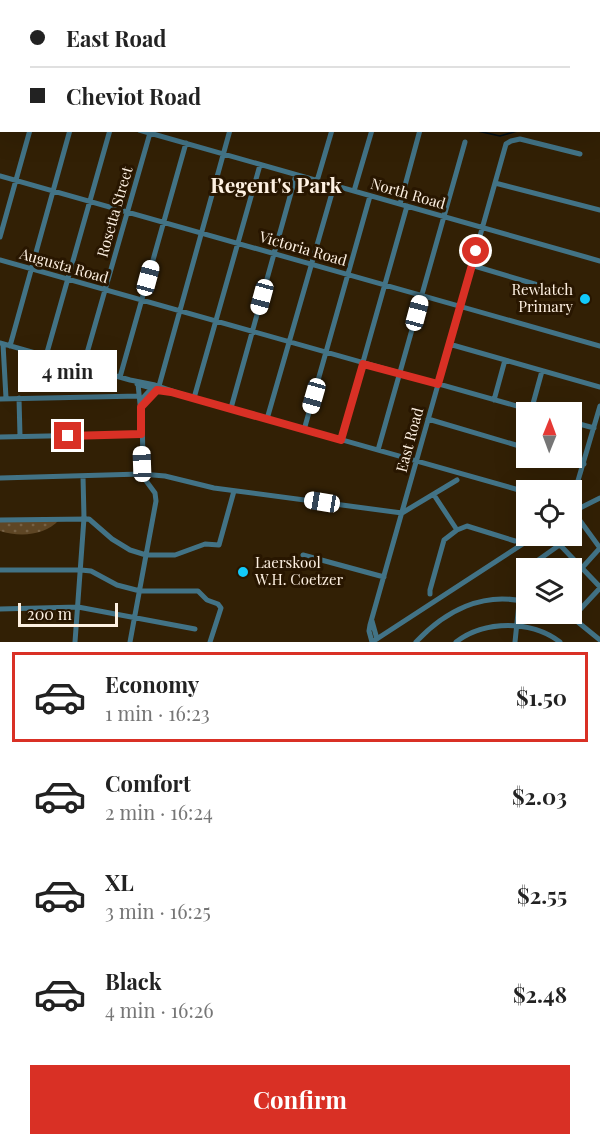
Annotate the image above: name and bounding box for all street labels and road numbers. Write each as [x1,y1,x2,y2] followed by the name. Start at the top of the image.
[92,163,137,259] street label: Rosetta Street
[368,173,448,213] street label: North Road
[256,226,350,270] street label: Victoria Road
[17,243,111,287] street label: Augusta Road
[391,405,427,474] street label: East Road

